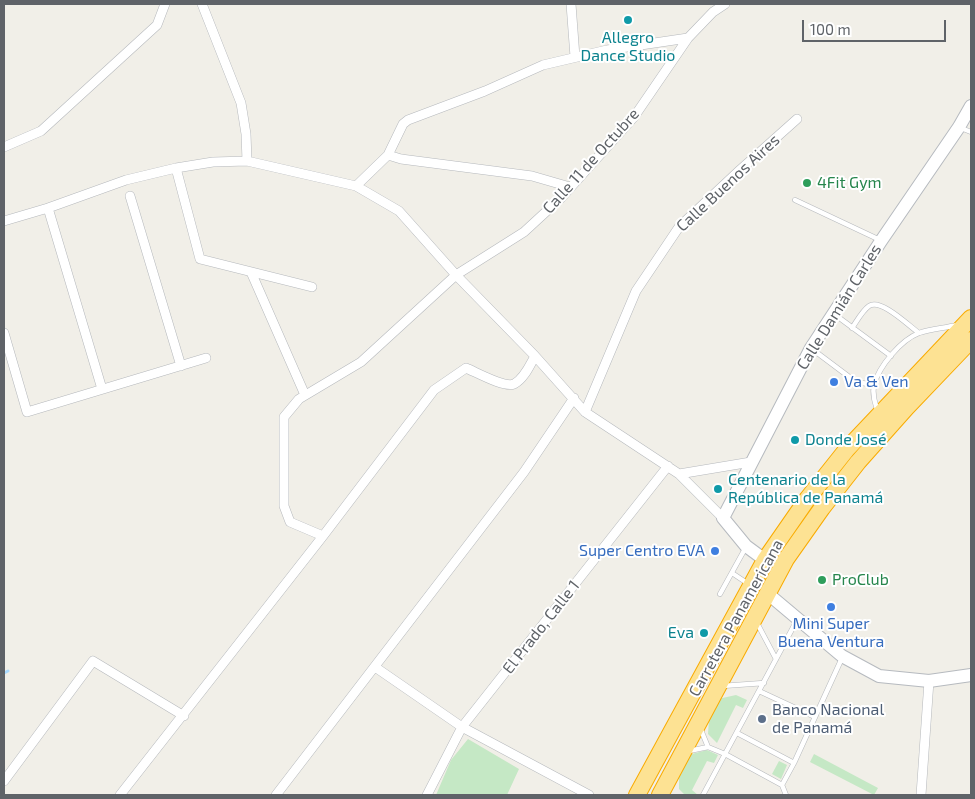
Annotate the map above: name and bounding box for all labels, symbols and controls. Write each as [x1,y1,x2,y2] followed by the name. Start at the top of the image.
[805,10,949,42] scale bar
[622,14,634,26] marker: Allegro Dance Studio
[810,20,851,38] text: 100 m
[581,28,675,66] place label: Allegro Dance Studio
[539,104,643,218] street label: Calle 11 de Octubre
[672,130,784,236] street label: Calle Buenos Aires
[817,173,882,193] place label: 4Fit Gym
[801,177,813,189] marker: 4Fit Gym
[793,241,885,373] street label: Calle Damián Carles
[844,372,909,392] place label: Va & Ven
[828,376,840,388] marker: Va & Ven
[805,430,887,450] place label: Donde José
[789,434,801,446] marker: Donde José
[728,470,883,508] place label: Centenario de la República de Panamá
[712,483,724,495] marker: Centenario de la República de Panamá
[685,536,787,700] street label: Carretera Panamericana
[579,541,705,561] place label: Super Centro EVA
[709,545,721,557] marker: Super Centro EVA
[832,570,889,590] place label: ProClub
[816,574,828,586] marker: ProClub
[499,576,583,678] street label: El Prado, Calle 1
[825,601,837,613] marker: Mini Super Buena Ventura
[778,614,884,652] place label: Mini Super Buena Ventura
[668,623,694,643] place label: Eva
[698,627,710,639] marker: Eva
[772,700,884,738] place label: Banco Nacional de Panamá
[756,713,768,725] marker: Banco Nacional de Panamá

